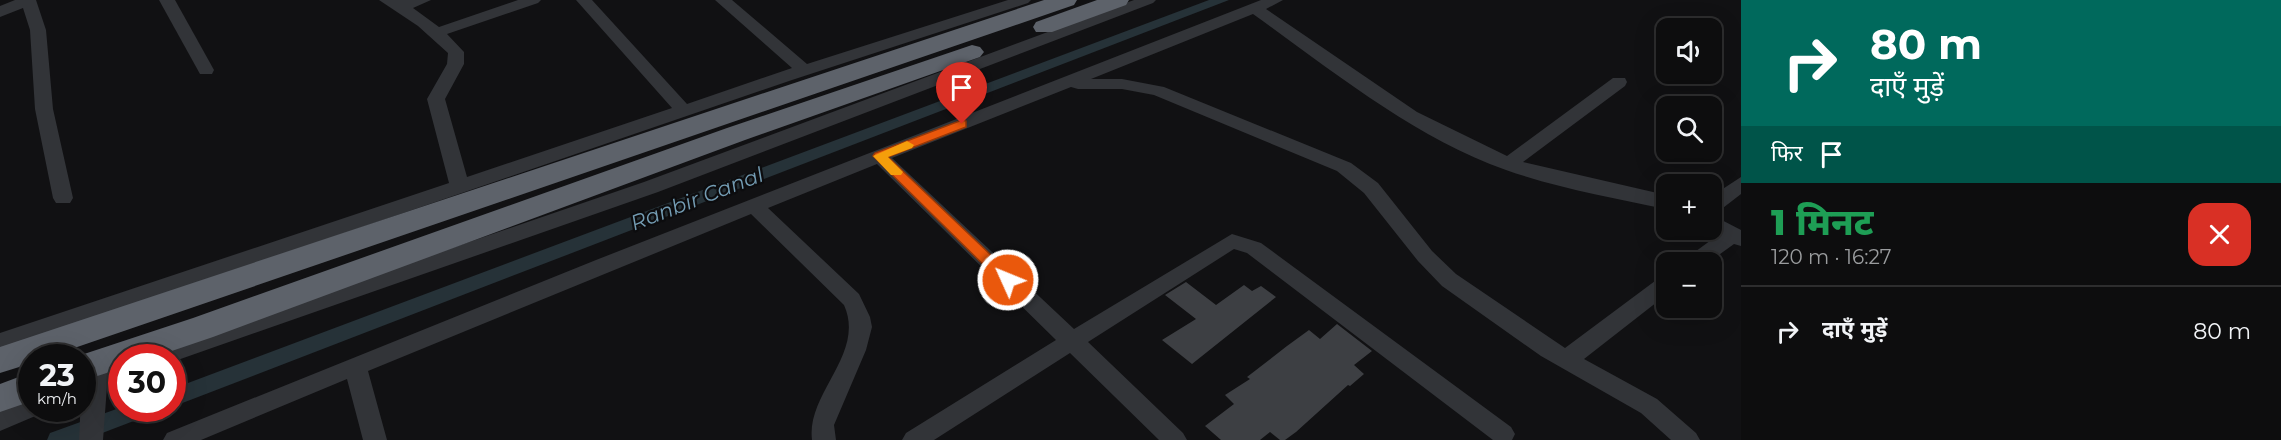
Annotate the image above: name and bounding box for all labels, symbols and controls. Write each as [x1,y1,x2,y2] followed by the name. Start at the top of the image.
[1656,18,1722,318] map controls
[1656,18,1722,84] button: sound
[1870,18,1982,70] text: 80 m
[1771,24,1849,102] icon: right
[936,62,987,124] pin
[1870,70,1944,103] text: दाएँ मुड़ें
[945,71,978,104] icon: arrive
[1656,96,1722,162] button: search
[1815,138,1848,171] icon: arrive
[1771,140,1803,167] text: फिर
[627,162,767,235] water label: Ranbir Canal
[1656,174,1722,240] button: +
[1771,200,1874,244] text: 1 मिनट
[2188,203,2251,266] button: close
[1771,245,1892,269] text: 120 m · 16:27
[976,248,1040,312] position arrow
[1656,252,1722,318] button: −
[1771,315,1804,348] icon: right
[1822,316,1887,343] text: दाएँ मुड़ें
[2193,318,2251,345] text: 80 m
[108,344,186,422] speed limit sign: 30
[39,357,75,394] text: 23
[37,389,77,408] text: km/h

